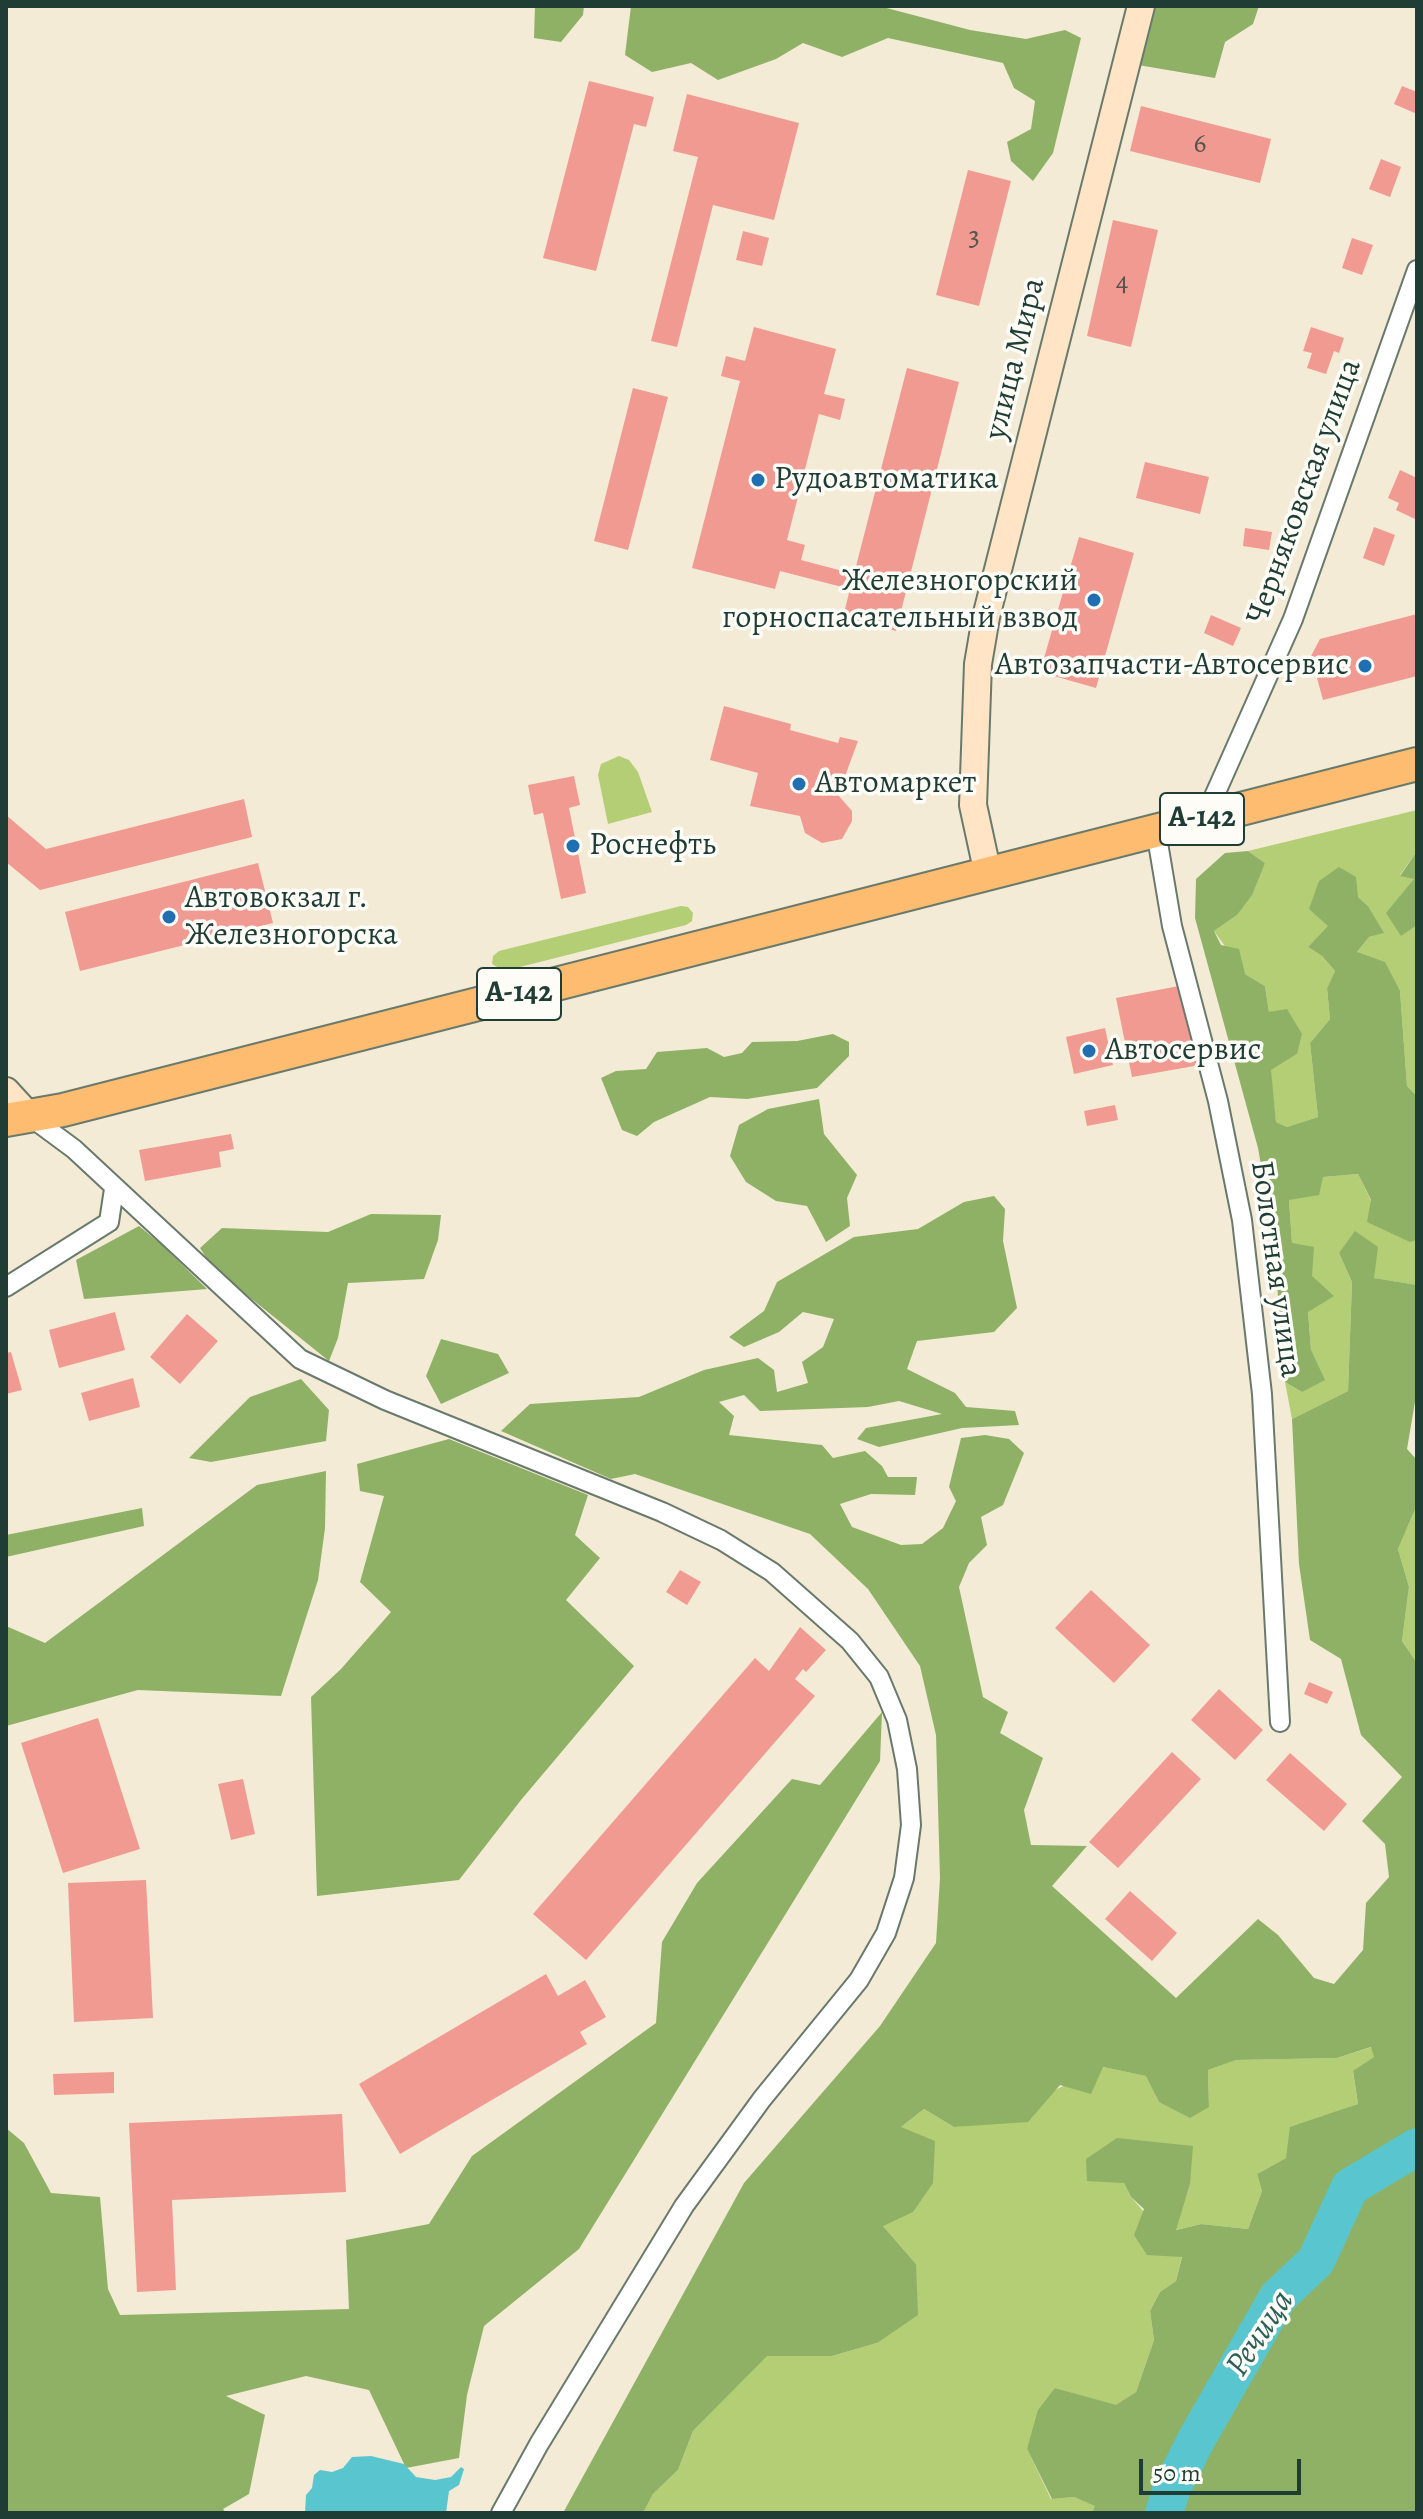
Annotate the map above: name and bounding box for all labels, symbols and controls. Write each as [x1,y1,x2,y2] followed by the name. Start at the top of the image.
[1194,128,1206,162] house number: 6
[968,221,980,255] house number: 3
[1116,266,1128,300] house number: 4
[977,274,1055,444] street label: улица Мира
[1239,354,1371,630] street label: Черняковская улица
[774,461,999,499] place label: Рудоавтоматика
[749,471,767,489] marker: Рудоавтоматика
[722,563,1078,638] place label: Железногорский горноспасательный взвод
[1085,591,1103,609] marker: Железногорский горноспасательный взвод
[995,647,1349,685] place label: Автозапчасти-Автосервис
[1356,657,1374,675] marker: Автозапчасти-Автосервис
[815,765,976,803] place label: Автомаркет
[790,775,808,793] marker: Автомаркет
[1160,793,1244,845] road number: А-142
[589,827,716,865] place label: Роснефть
[564,837,582,855] marker: Роснефть
[185,880,398,955] place label: Автовокзал г. Железногорска
[160,908,178,926] marker: Автовокзал г. Железногорска
[477,968,561,1020] road number: А-142
[1105,1032,1261,1070] place label: Автосервис
[1080,1042,1098,1060] marker: Автосервис
[1241,1158,1309,1380] street label: Болотная улица
[1218,2283,1304,2385] water label: Речица
[1143,2443,1305,2493] scale bar
[1153,2457,1201,2489] text: 50 m

